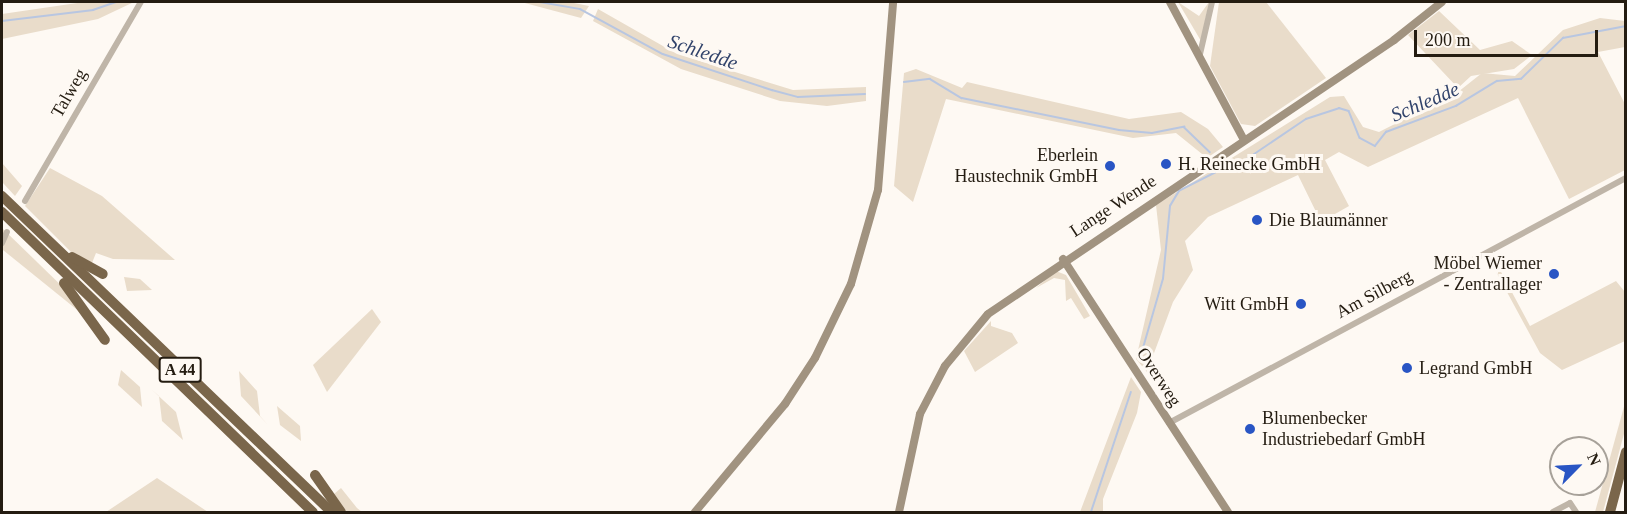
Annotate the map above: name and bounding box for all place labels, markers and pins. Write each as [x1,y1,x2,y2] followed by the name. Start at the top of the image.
[955,145,1098,188] place label: Eberlein Haustechnik GmbH
[1178,153,1320,175] place label: H. Reinecke GmbH
[1159,157,1173,171] marker: H. Reinecke GmbH
[1103,159,1117,173] marker: Eberlein Haustechnik GmbH
[1269,209,1387,231] place label: Die Blaumänner
[1250,213,1264,227] marker: Die Blaumänner
[1433,253,1542,296] place label: Möbel Wiemer - Zentrallager
[1547,267,1561,281] marker: Möbel Wiemer - Zentrallager
[1204,293,1289,315] place label: Witt GmbH
[1294,297,1308,311] marker: Witt GmbH
[1419,357,1532,379] place label: Legrand GmbH
[1400,361,1414,375] marker: Legrand GmbH
[1262,408,1425,450] place label: Blumenbecker Industriebedarf GmbH
[1243,422,1257,436] marker: Blumenbecker Industriebedarf GmbH

